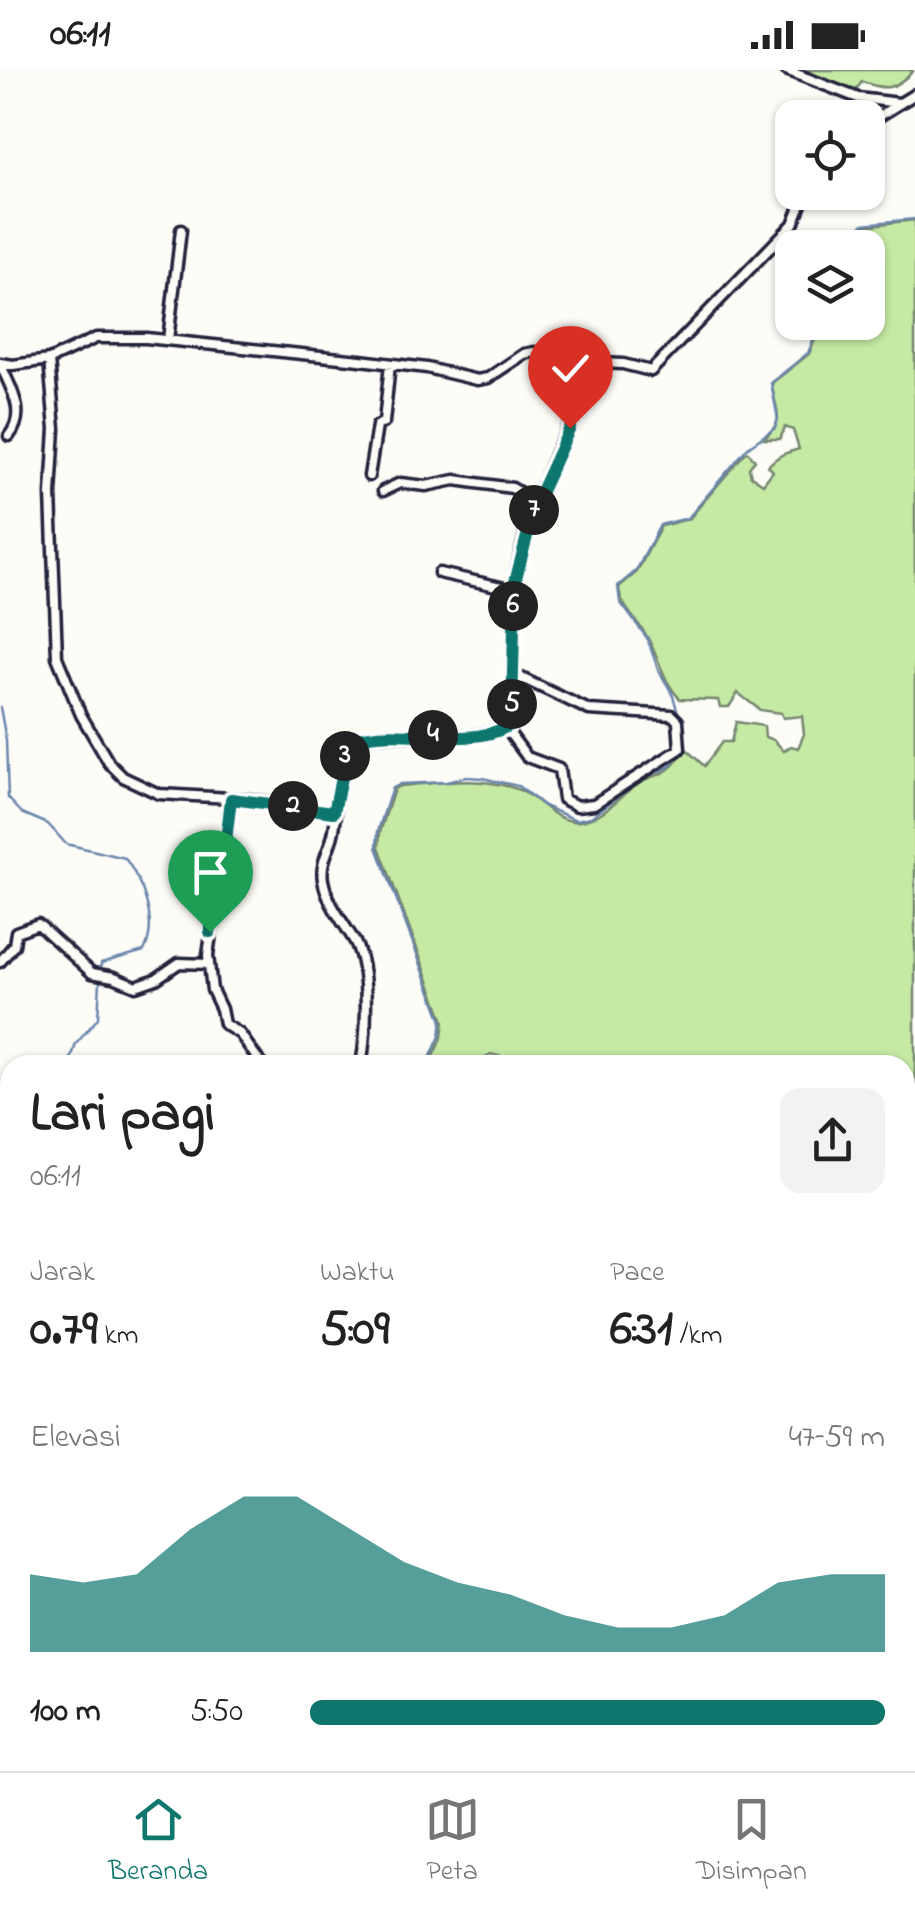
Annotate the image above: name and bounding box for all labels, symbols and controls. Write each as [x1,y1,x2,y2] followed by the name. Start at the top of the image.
[50,7,111,63] text: 06:11
[775,100,885,340] map controls
[775,100,885,210] button: locate
[775,230,885,340] button: layers
[528,326,613,429] pin
[543,341,598,396] icon: check
[509,485,559,535] pin: 7
[528,489,540,530] text: 7
[488,581,538,631] pin: 6
[507,585,519,626] text: 6
[487,679,537,729] pin: 5
[504,683,520,724] text: 5
[408,710,458,760] pin: 4
[427,714,439,755] text: 4
[320,731,370,781] pin: 3
[339,735,351,776] text: 3
[268,781,318,831] pin: 2
[286,785,300,826] text: 2
[168,830,253,933] pin
[183,845,238,900] icon: arrive
[30,1076,215,1156] text: Lari pagi
[780,1088,885,1193] button: share
[30,1154,81,1201] text: 06:11
[30,1253,95,1294] text: Jarak
[320,1253,394,1294] text: Waktu
[610,1253,665,1294] text: Pace
[30,1294,97,1367] text: 0.79
[320,1294,390,1367] text: 5:09
[610,1294,673,1367] text: 6:31
[97,1316,138,1357] text: km
[673,1316,723,1357] text: /km
[30,1415,121,1462] text: Elevasi
[789,1415,885,1462] text: 47–59 m
[30,1689,101,1736] text: 100 m
[190,1689,243,1736] text: 5:50
[108,1792,208,1893] tab: Beranda
[425,1792,480,1893] tab: Peta
[696,1792,807,1893] tab: Disimpan

